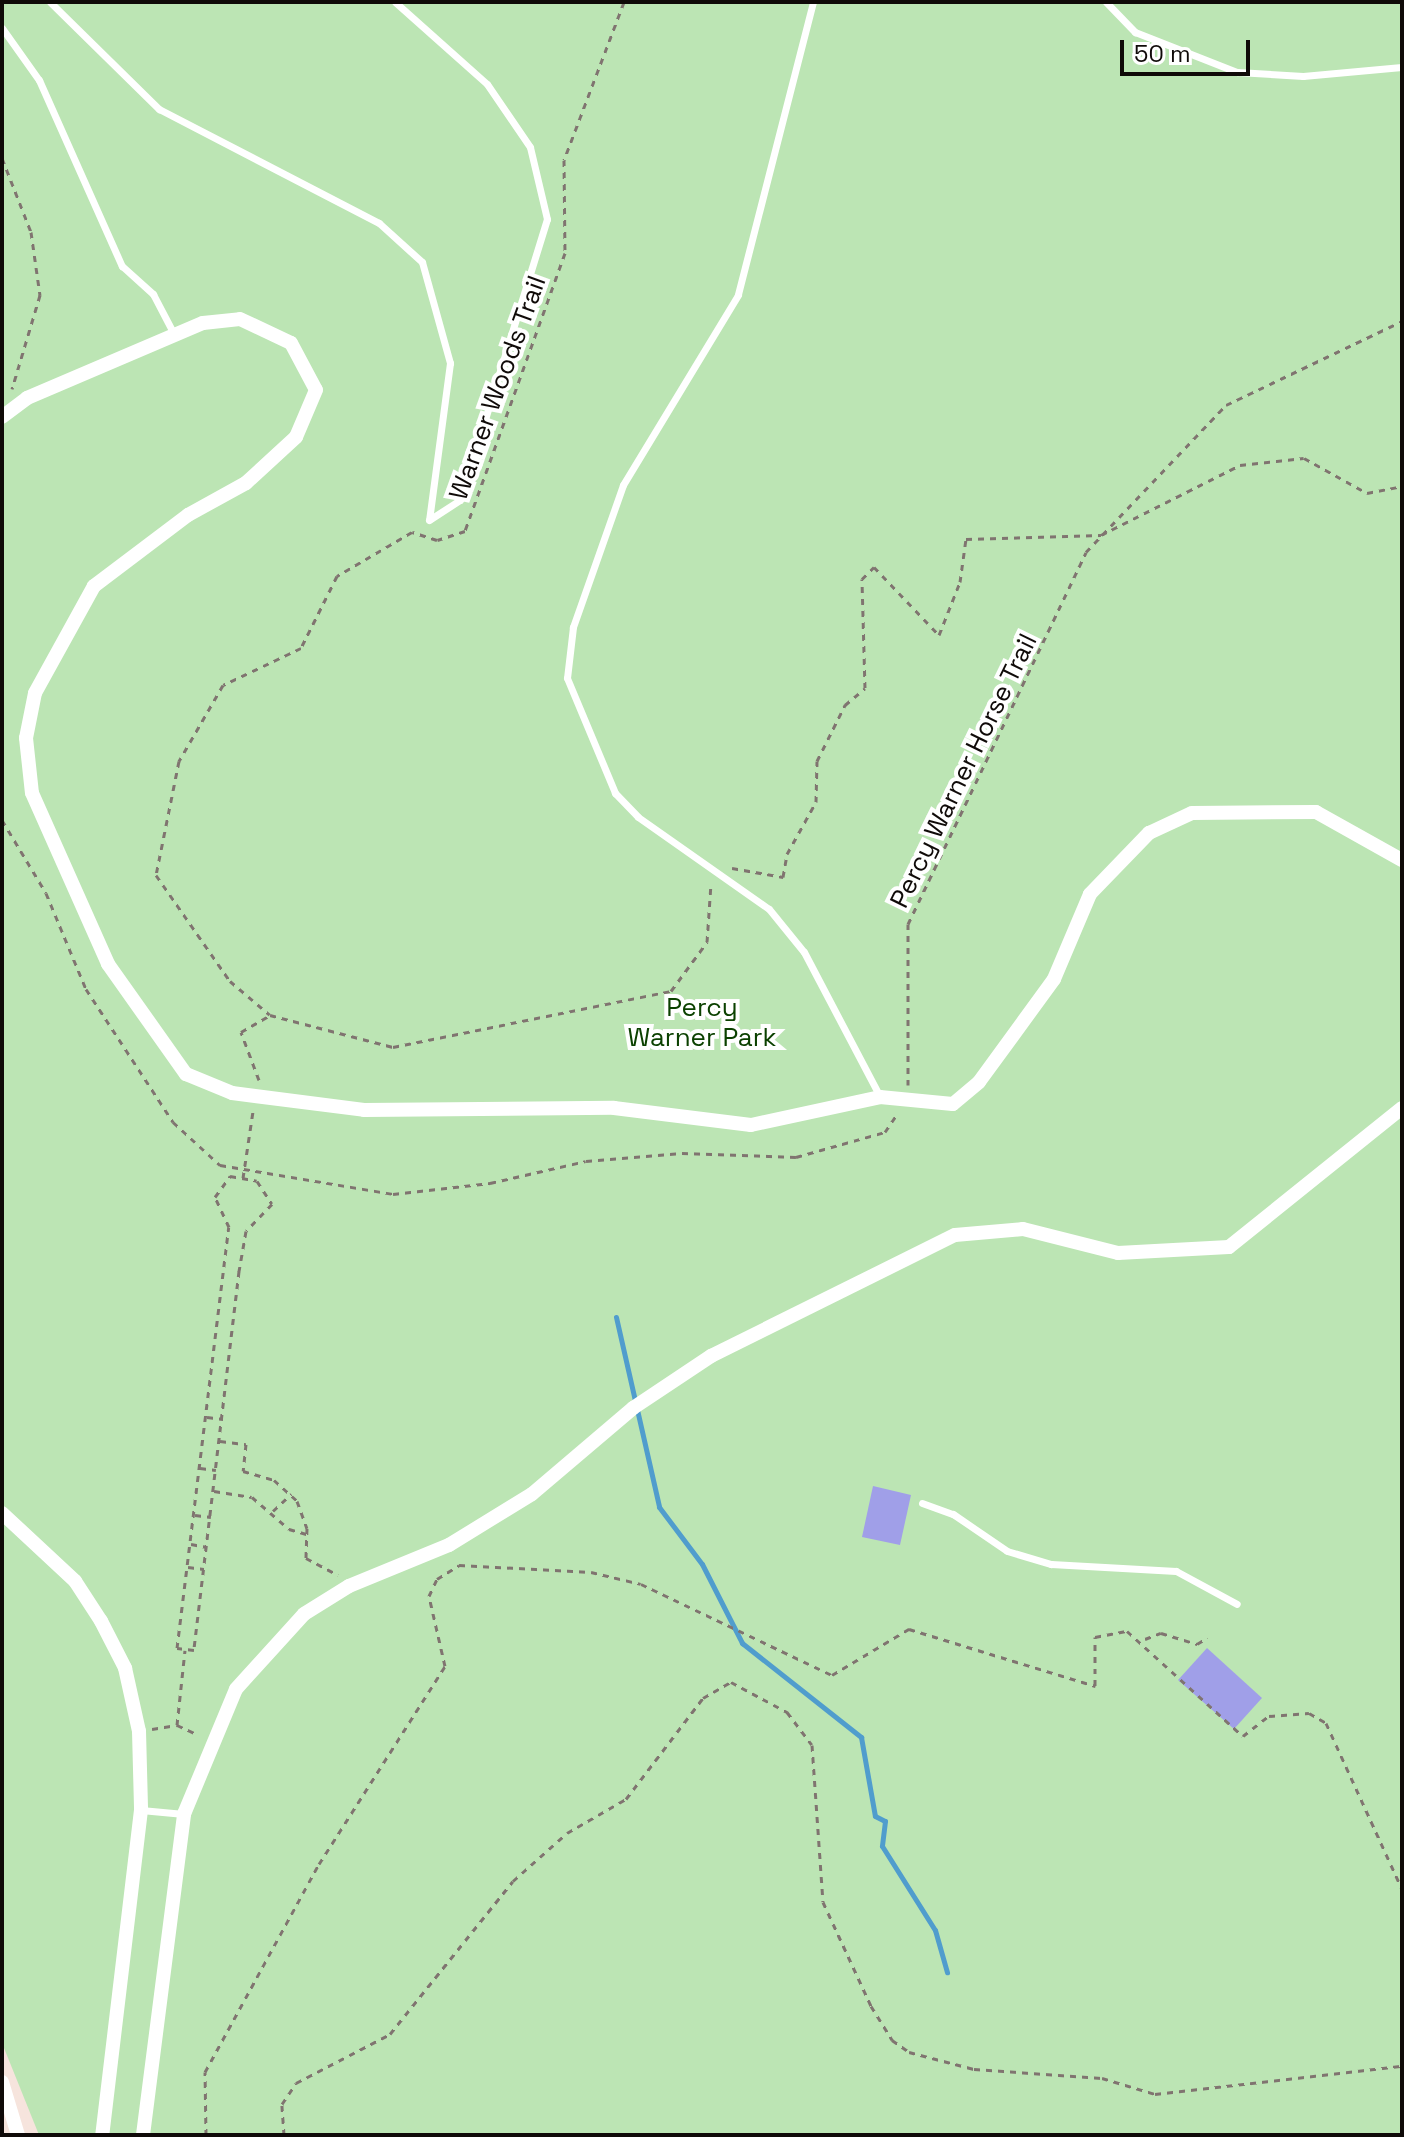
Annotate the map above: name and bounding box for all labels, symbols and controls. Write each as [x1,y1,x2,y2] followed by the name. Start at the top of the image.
[1124,24,1254,74] scale bar
[1134,38,1191,69] text: 50 m
[443,271,553,505] street label: Warner Woods Trail
[884,628,1044,914] street label: Percy Warner Horse Trail
[627,992,777,1054] park label: Percy Warner Park

